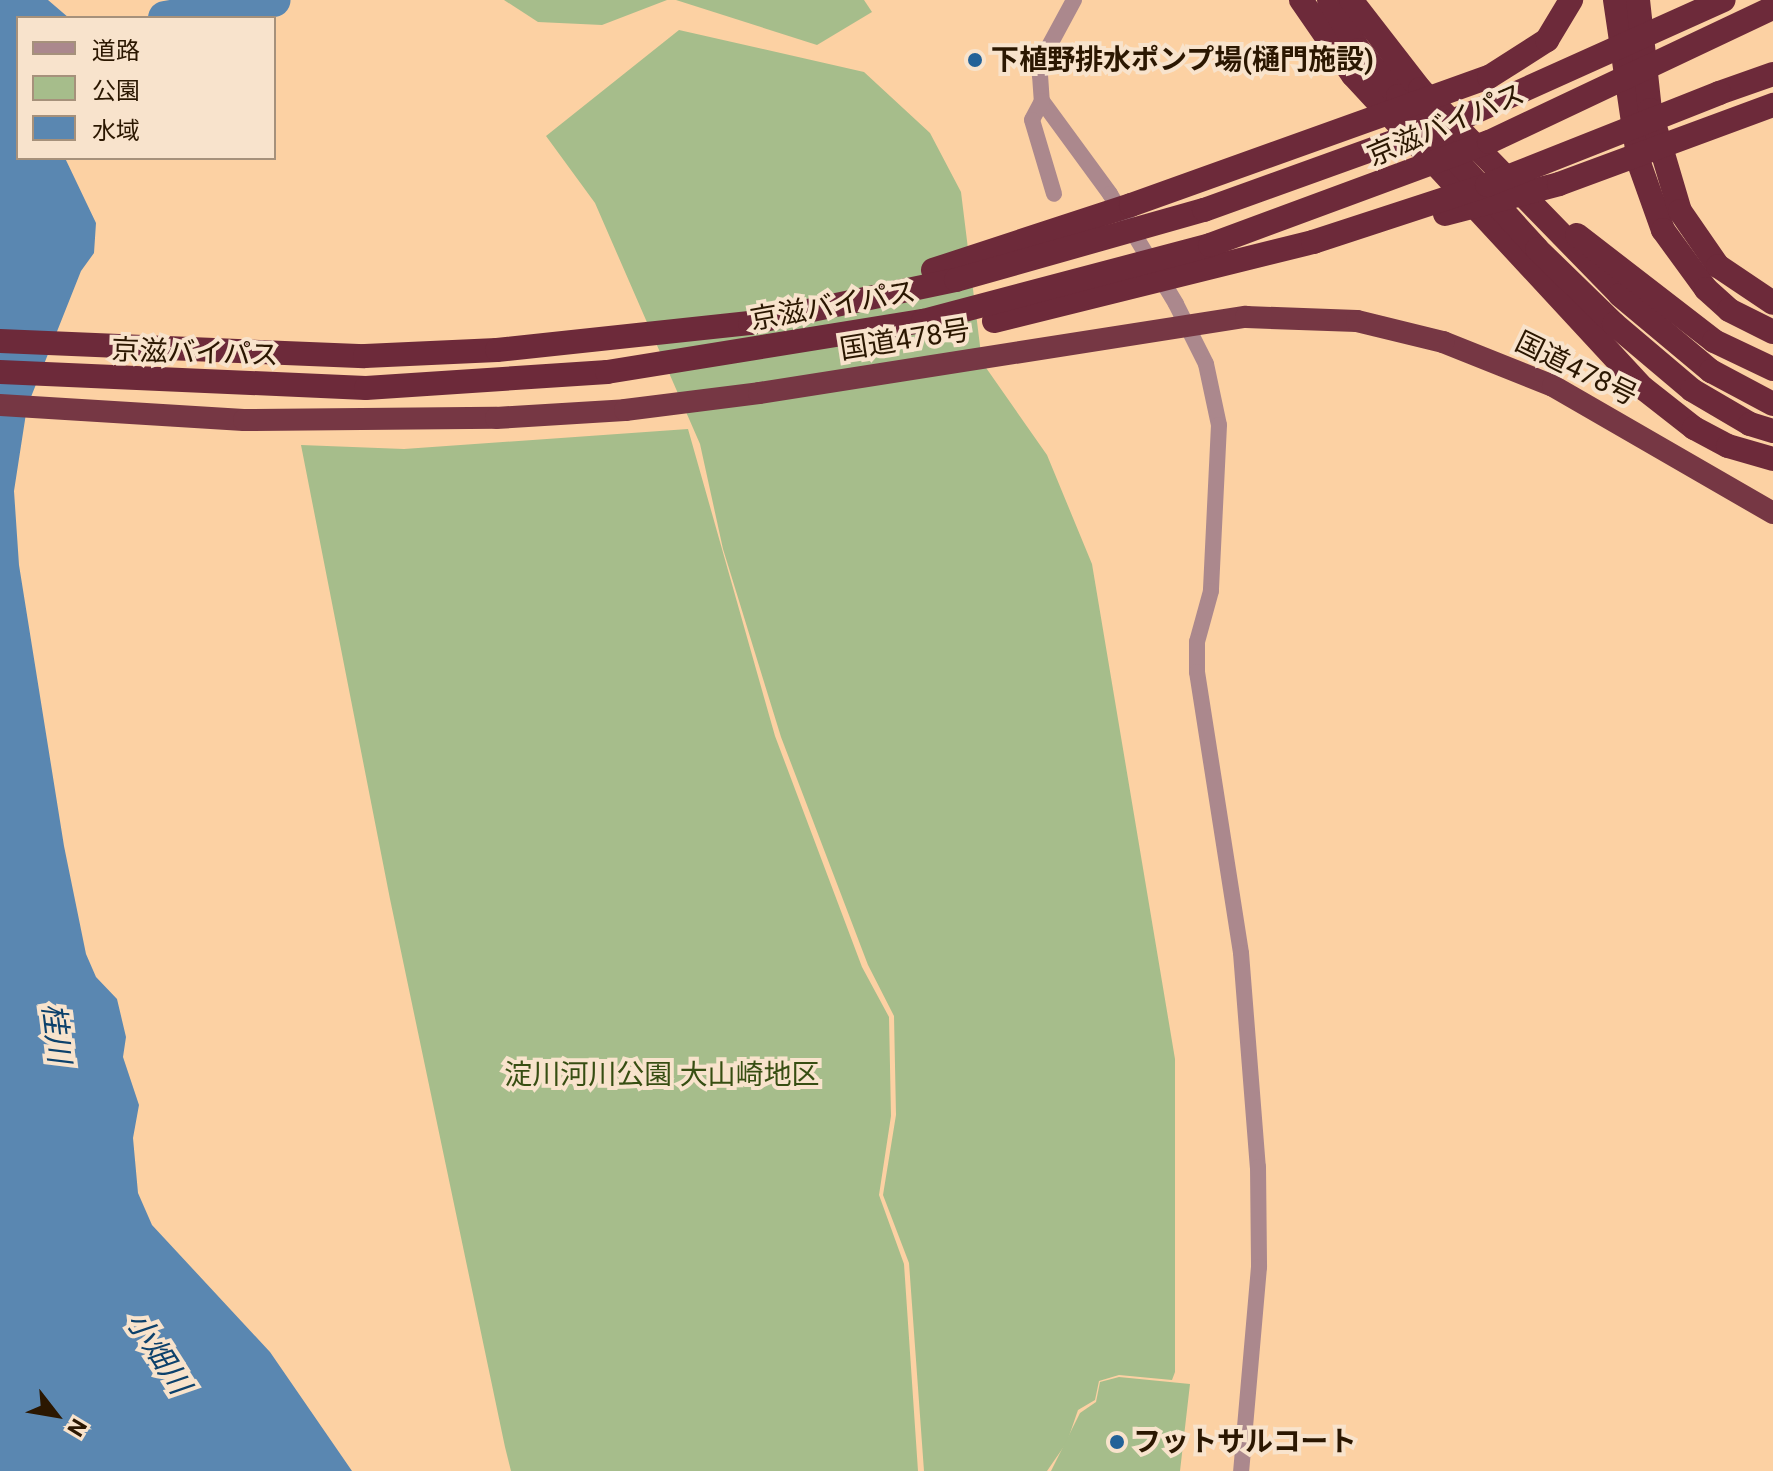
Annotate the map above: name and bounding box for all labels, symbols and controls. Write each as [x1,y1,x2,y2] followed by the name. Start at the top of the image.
[16,16,276,160] legend
[92,37,140,65] text: 道路
[991,43,1375,77] place label: 下植野排水ポンプ場(樋門施設)
[966,51,984,69] marker: 下植野排水ポンプ場(樋門施設)
[92,77,140,105] text: 公園
[1362,77,1530,173] street label: 京滋バイパス
[92,117,140,145] text: 水域
[747,275,919,337] street label: 京滋バイパス
[838,313,972,367] street label: 国道478号
[1510,325,1642,413] street label: 国道478号
[110,333,280,373] street label: 京滋バイパス
[34,1001,78,1065] water label: 桂川
[505,1058,819,1092] park label: 淀川河川公園 大山崎地区
[118,1305,198,1401] water label: 小畑川
[16,1375,96,1455] north arrow
[62,1415,92,1441] text: N
[1133,1425,1357,1459] place label: フットサルコート
[1108,1433,1126,1451] marker: フットサルコート

